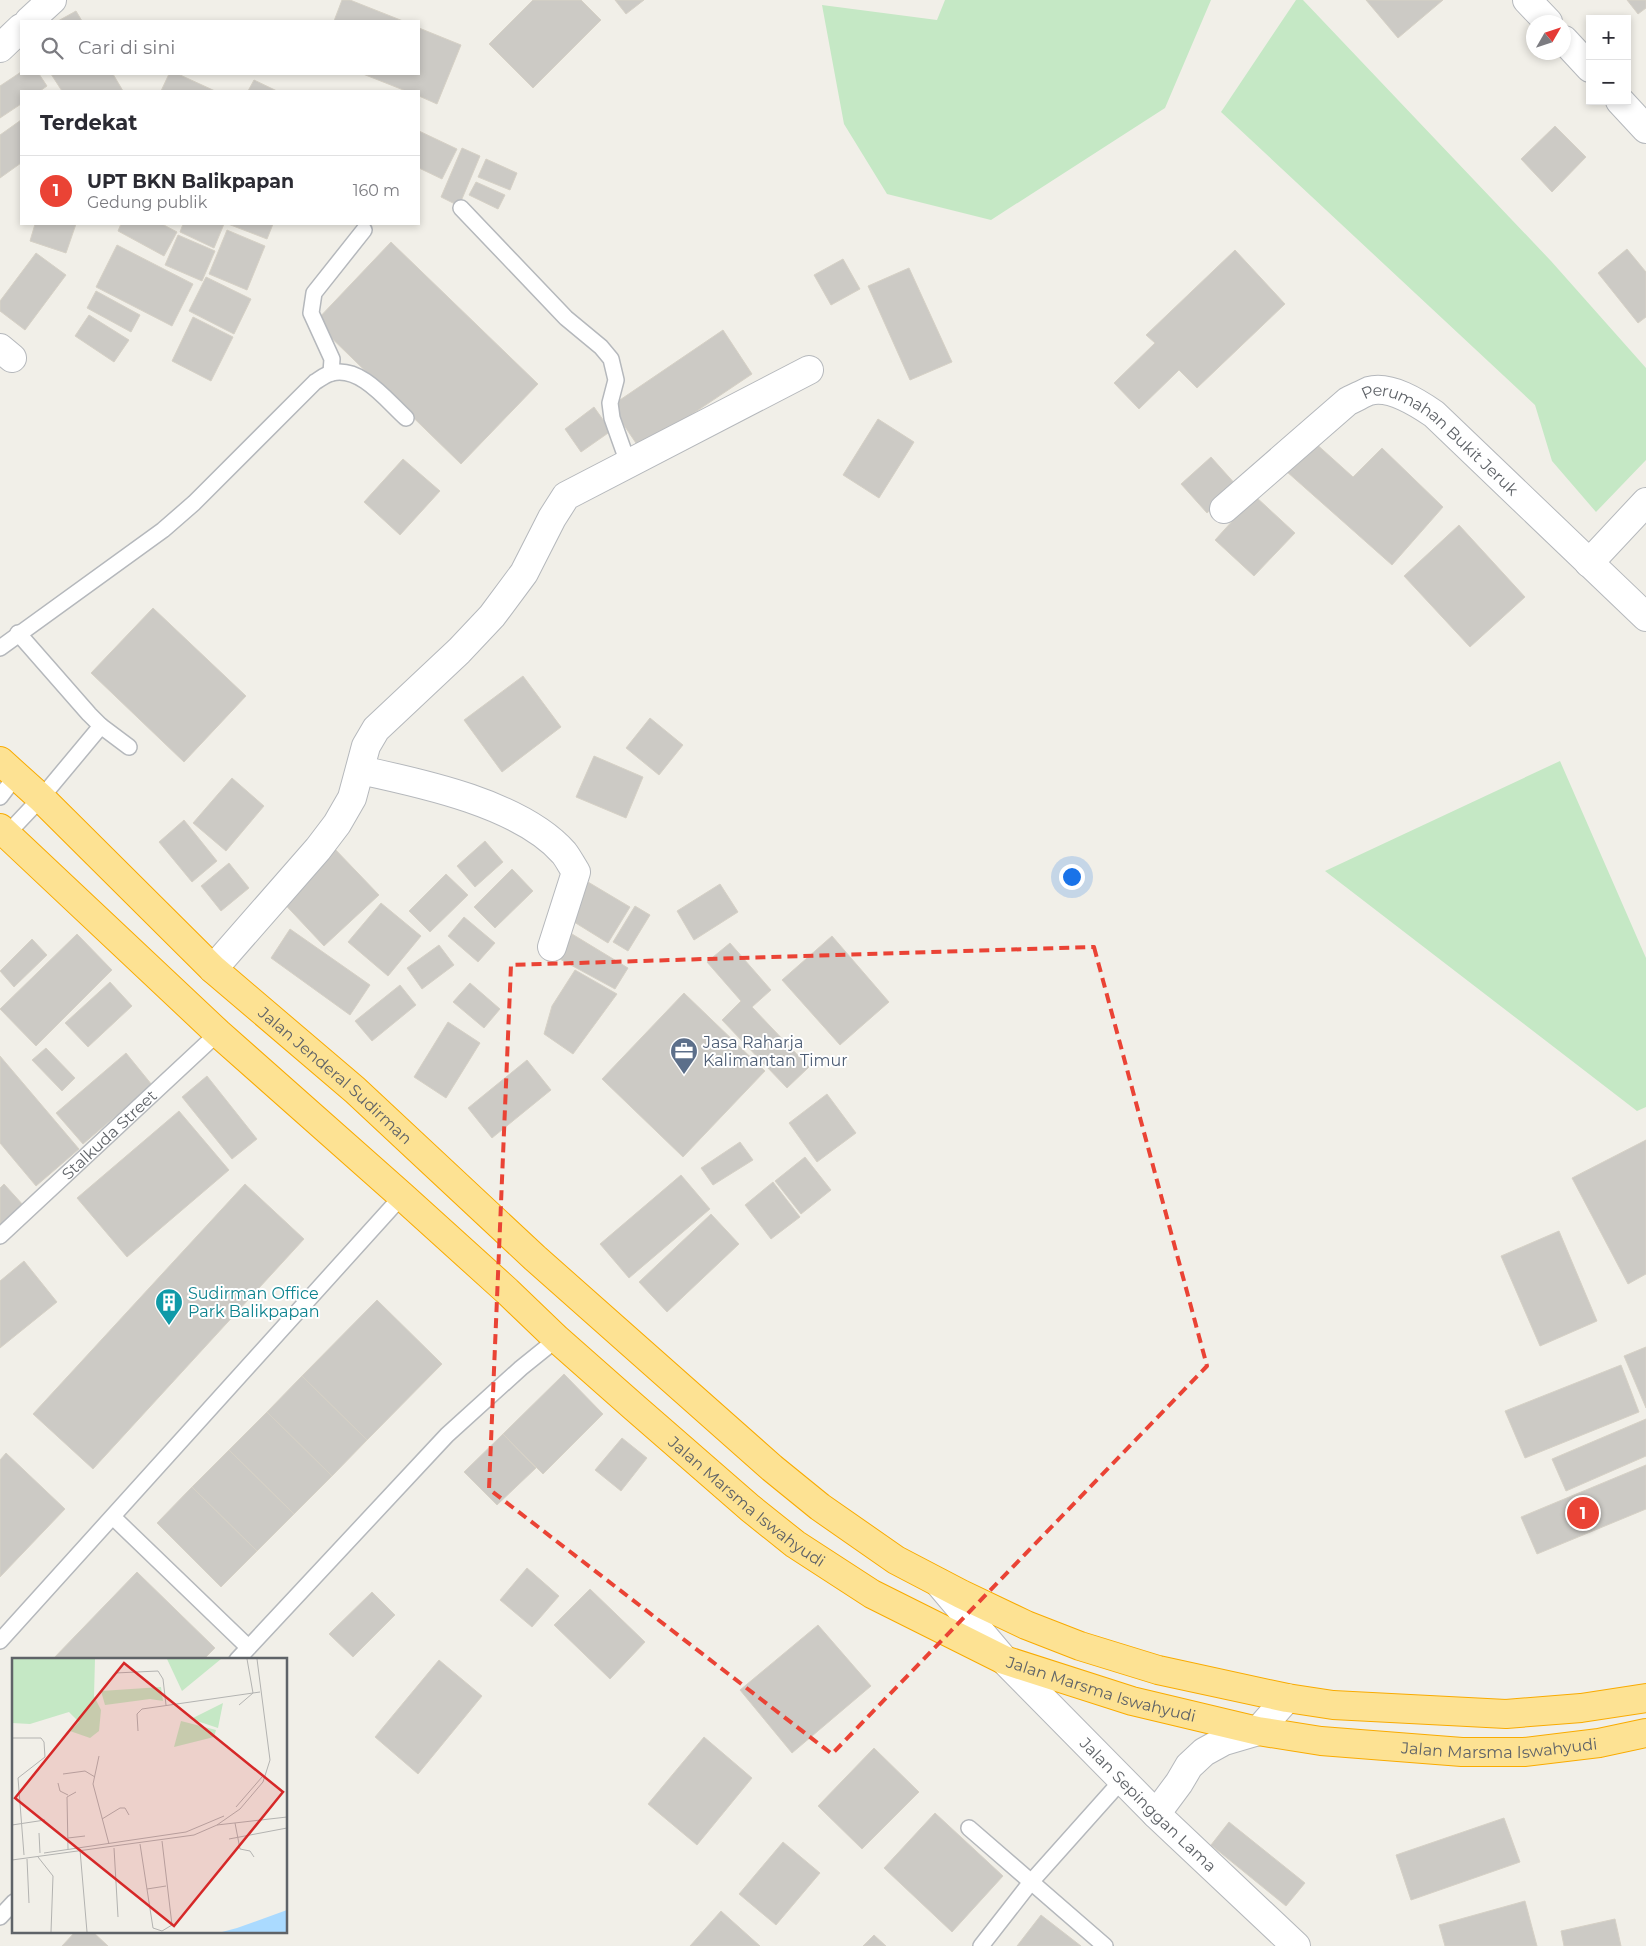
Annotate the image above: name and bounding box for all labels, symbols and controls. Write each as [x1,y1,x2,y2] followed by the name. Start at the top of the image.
[1526,15,1571,60] north arrow
[1586,15,1631,105] map controls
[1586,15,1631,60] button: +
[20,20,420,75] search box
[38,34,66,62] icon: search
[78,36,175,59] text: Cari di sini
[1586,60,1631,105] button: −
[40,110,137,135] text: Terdekat
[87,170,294,193] text: UPT BKN Balikpapan
[53,181,59,200] text: 1
[353,181,400,200] text: 160 m
[87,193,207,212] text: Gedung publik
[1358,381,1522,500] street label: Perumahan Bukit Jeruk
[1059,864,1085,890] your location
[254,1002,416,1148] street label: Jalan Jenderal Sudirman
[702,1033,848,1070] place label: Jasa Raharja Kalimantan Timur
[669,1036,699,1075] office icon: Jasa Raharja Kalimantan Timur
[58,1086,161,1184] street label: Stalkuda Street
[188,1284,320,1321] place label: Sudirman Office Park Balikpapan
[154,1287,184,1326] building icon: Sudirman Office Park Balikpapan
[664,1432,829,1571] street label: Jalan Marsma Iswahyudi
[1567,1494,1599,1532] pin: 1
[1003,1652,1198,1726] street label: Jalan Marsma Iswahyudi
[12,1658,288,1934] inset map
[1075,1733,1220,1876] street label: Jalan Sepinggan Lama
[1399,1734,1598,1762] street label: Jalan Marsma Iswahyudi

